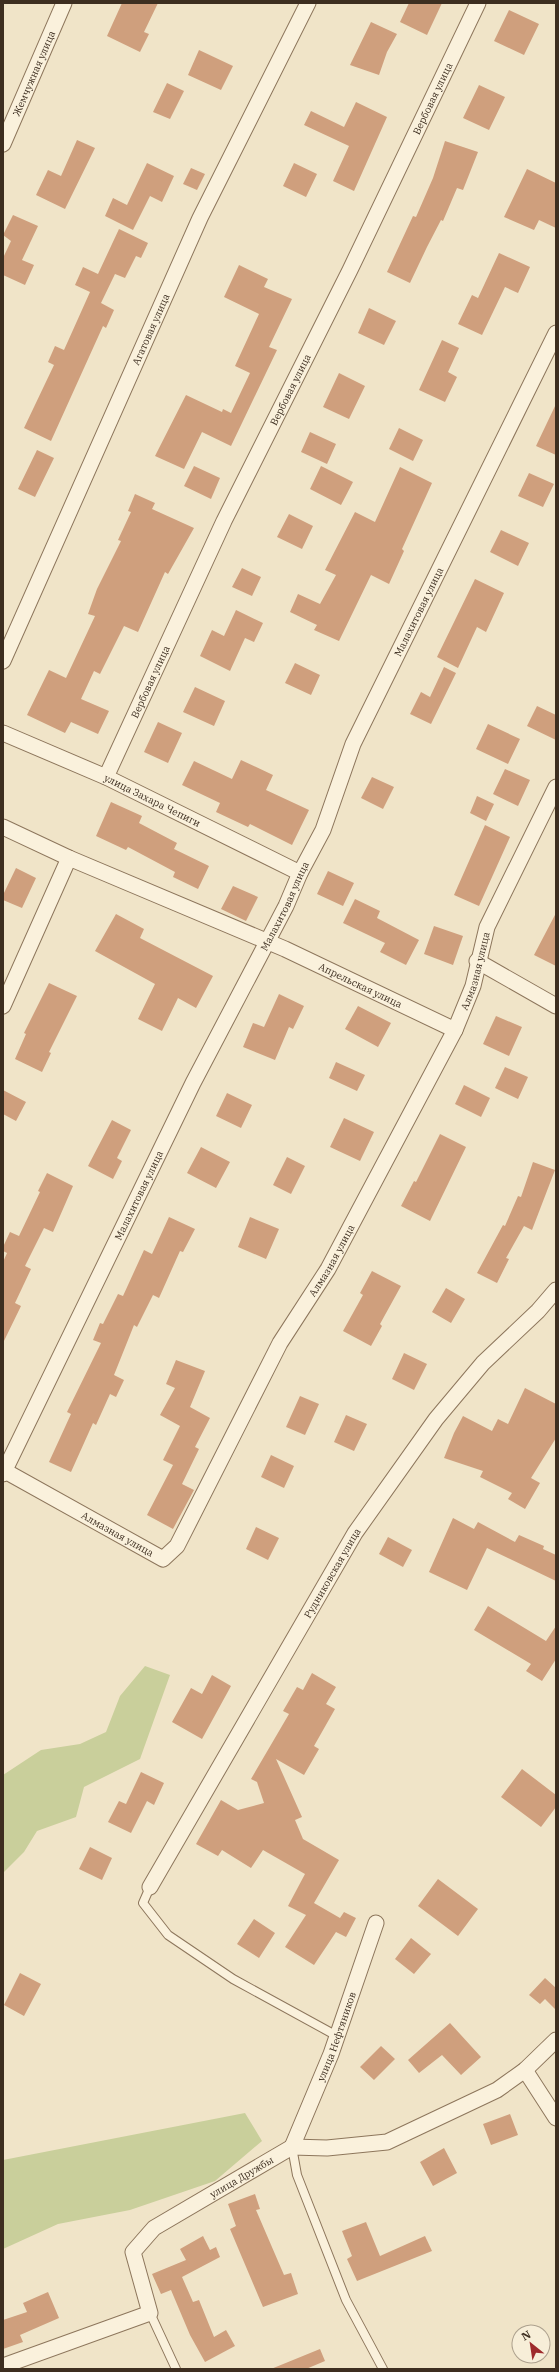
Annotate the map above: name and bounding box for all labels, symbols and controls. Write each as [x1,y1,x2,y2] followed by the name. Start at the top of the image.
[9,28,58,118] street label: Жемчужная улица
[409,60,455,137] street label: Вербовая улица
[129,291,172,367] street label: Агатовая улица
[267,351,314,427] street label: Вербовая улица
[391,564,446,658] street label: Малахитовая улица
[128,643,172,720] street label: Вербовая улица
[102,771,203,830] street label: улица Захара Чепиги
[257,859,312,953] street label: Малахитовая улица
[457,930,492,1012] street label: Алмазная улица
[317,960,405,1011] street label: Апрельская улица
[111,1148,166,1242] street label: Малахитовая улица
[306,1222,357,1299] street label: Алмазная улица
[79,1508,157,1559] street label: Алмазная улица
[301,1525,363,1620] street label: Рудниковская улица
[314,1990,358,2083] street label: улица Нефтяников
[207,2153,276,2200] street label: улица Дружбы
[511,2324,551,2364] north arrow
[519,2327,534,2344] text: N

